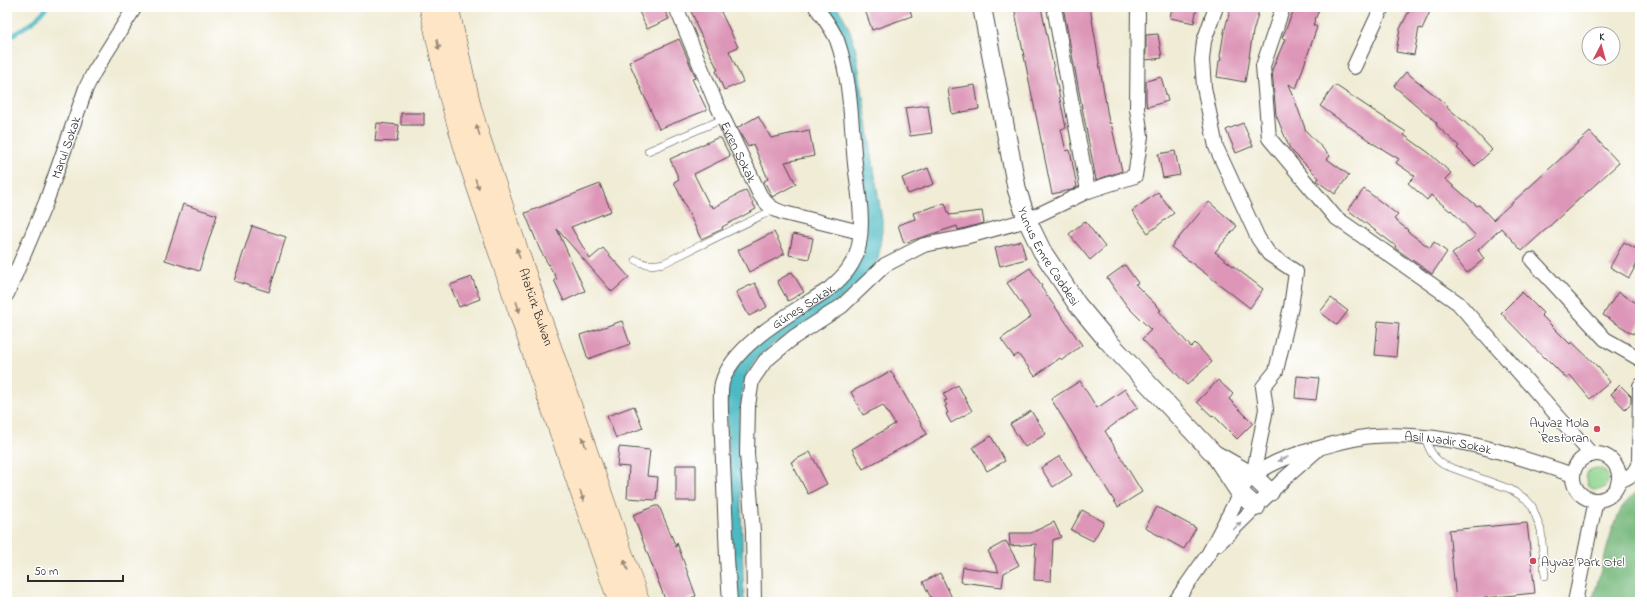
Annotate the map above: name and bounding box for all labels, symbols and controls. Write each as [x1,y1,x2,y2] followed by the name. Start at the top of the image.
[1581,26,1621,66] north arrow
[1598,29,1606,45] text: K
[436,39,442,51] one-way arrow
[47,114,86,182] street label: Marul Sokak
[715,119,761,186] street label: Evren Sokak
[474,124,480,136] one-way arrow
[474,178,480,190] one-way arrow
[1012,204,1084,310] street label: Yunus Emre Caddesi
[515,247,521,259] one-way arrow
[513,266,558,349] street label: Atatürk Bulvarı
[768,280,839,334] street label: Güneş Sokak
[515,302,521,314] one-way arrow
[1530,414,1589,448] place label: Ayvaz Mola Restoran
[1592,424,1602,434] marker: Ayvaz Mola Restoran
[1404,427,1494,460] street label: Asil Nadir Sokak
[580,436,586,448] one-way arrow
[1277,456,1288,462] one-way arrow
[580,491,586,503] one-way arrow
[1232,521,1242,531] one-way arrow
[1541,553,1625,573] place label: Ayvaz Park Otel
[1528,556,1538,566] marker: Ayvaz Park Otel
[28,557,123,583] scale bar
[623,559,629,571] one-way arrow
[34,563,58,581] text: 50 m

